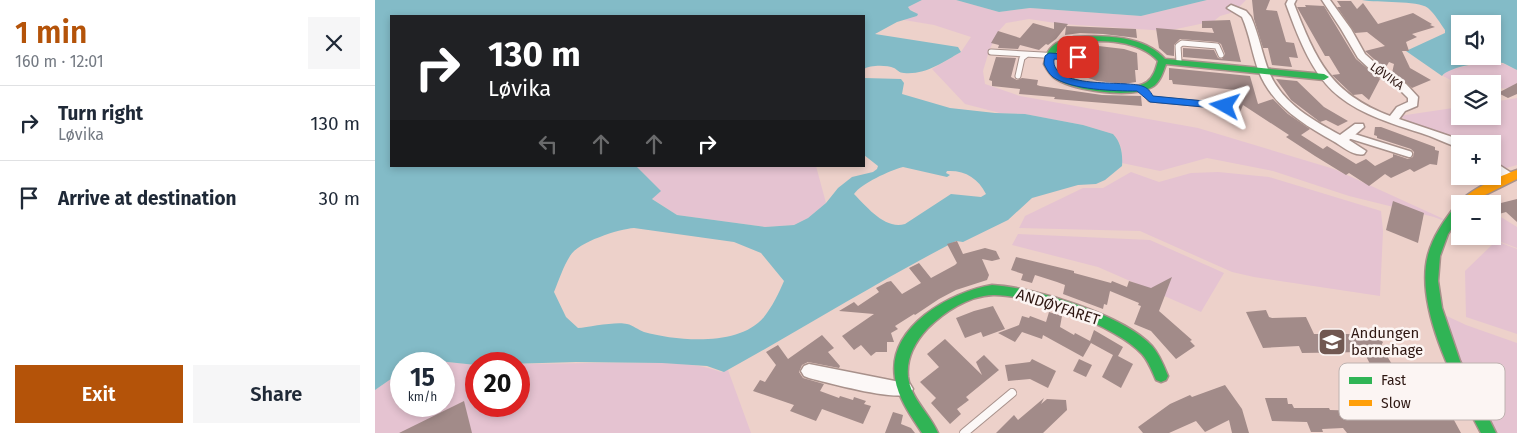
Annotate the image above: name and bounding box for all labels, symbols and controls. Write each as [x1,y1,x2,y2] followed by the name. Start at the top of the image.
[15,15,87,51] text: 1 min
[1451,15,1501,245] map controls
[1451,15,1501,65] button: sound
[308,17,360,69] button: close
[488,33,581,75] text: 130 m
[405,35,470,100] icon: right
[1057,36,1099,78] pin
[1064,43,1092,71] icon: arrive
[15,52,104,71] text: 160 m · 12:01
[1367,59,1407,93] street label: LØVIKA
[488,75,551,102] text: Løvika
[1451,75,1501,125] button: layers
[1198,79,1250,131] position arrow
[58,102,143,125] text: Turn right
[15,109,43,137] icon: right
[310,112,360,135] text: 130 m
[58,125,104,144] text: Løvika
[534,130,562,158] icon: left
[587,130,615,158] icon: ahead
[640,130,668,158] icon: ahead
[693,130,721,158] icon: right
[1451,135,1501,185] button: +
[15,184,43,212] icon: arrive
[58,187,237,210] text: Arrive at destination
[319,187,360,210] text: 30 m
[1451,195,1501,245] button: −
[1014,285,1102,329] street label: ANDØYFARET
[1351,324,1423,359] place label: Andungen barnehage
[1317,327,1347,357] school or university icon: Andungen barnehage
[465,352,530,417] speed limit sign: 20
[410,363,435,393] text: 15
[1339,363,1505,420] legend
[15,365,183,423] button: Exit
[193,365,360,423] button: Share
[1381,372,1407,389] text: Fast
[408,390,437,404] text: km/h
[1381,395,1411,412] text: Slow

